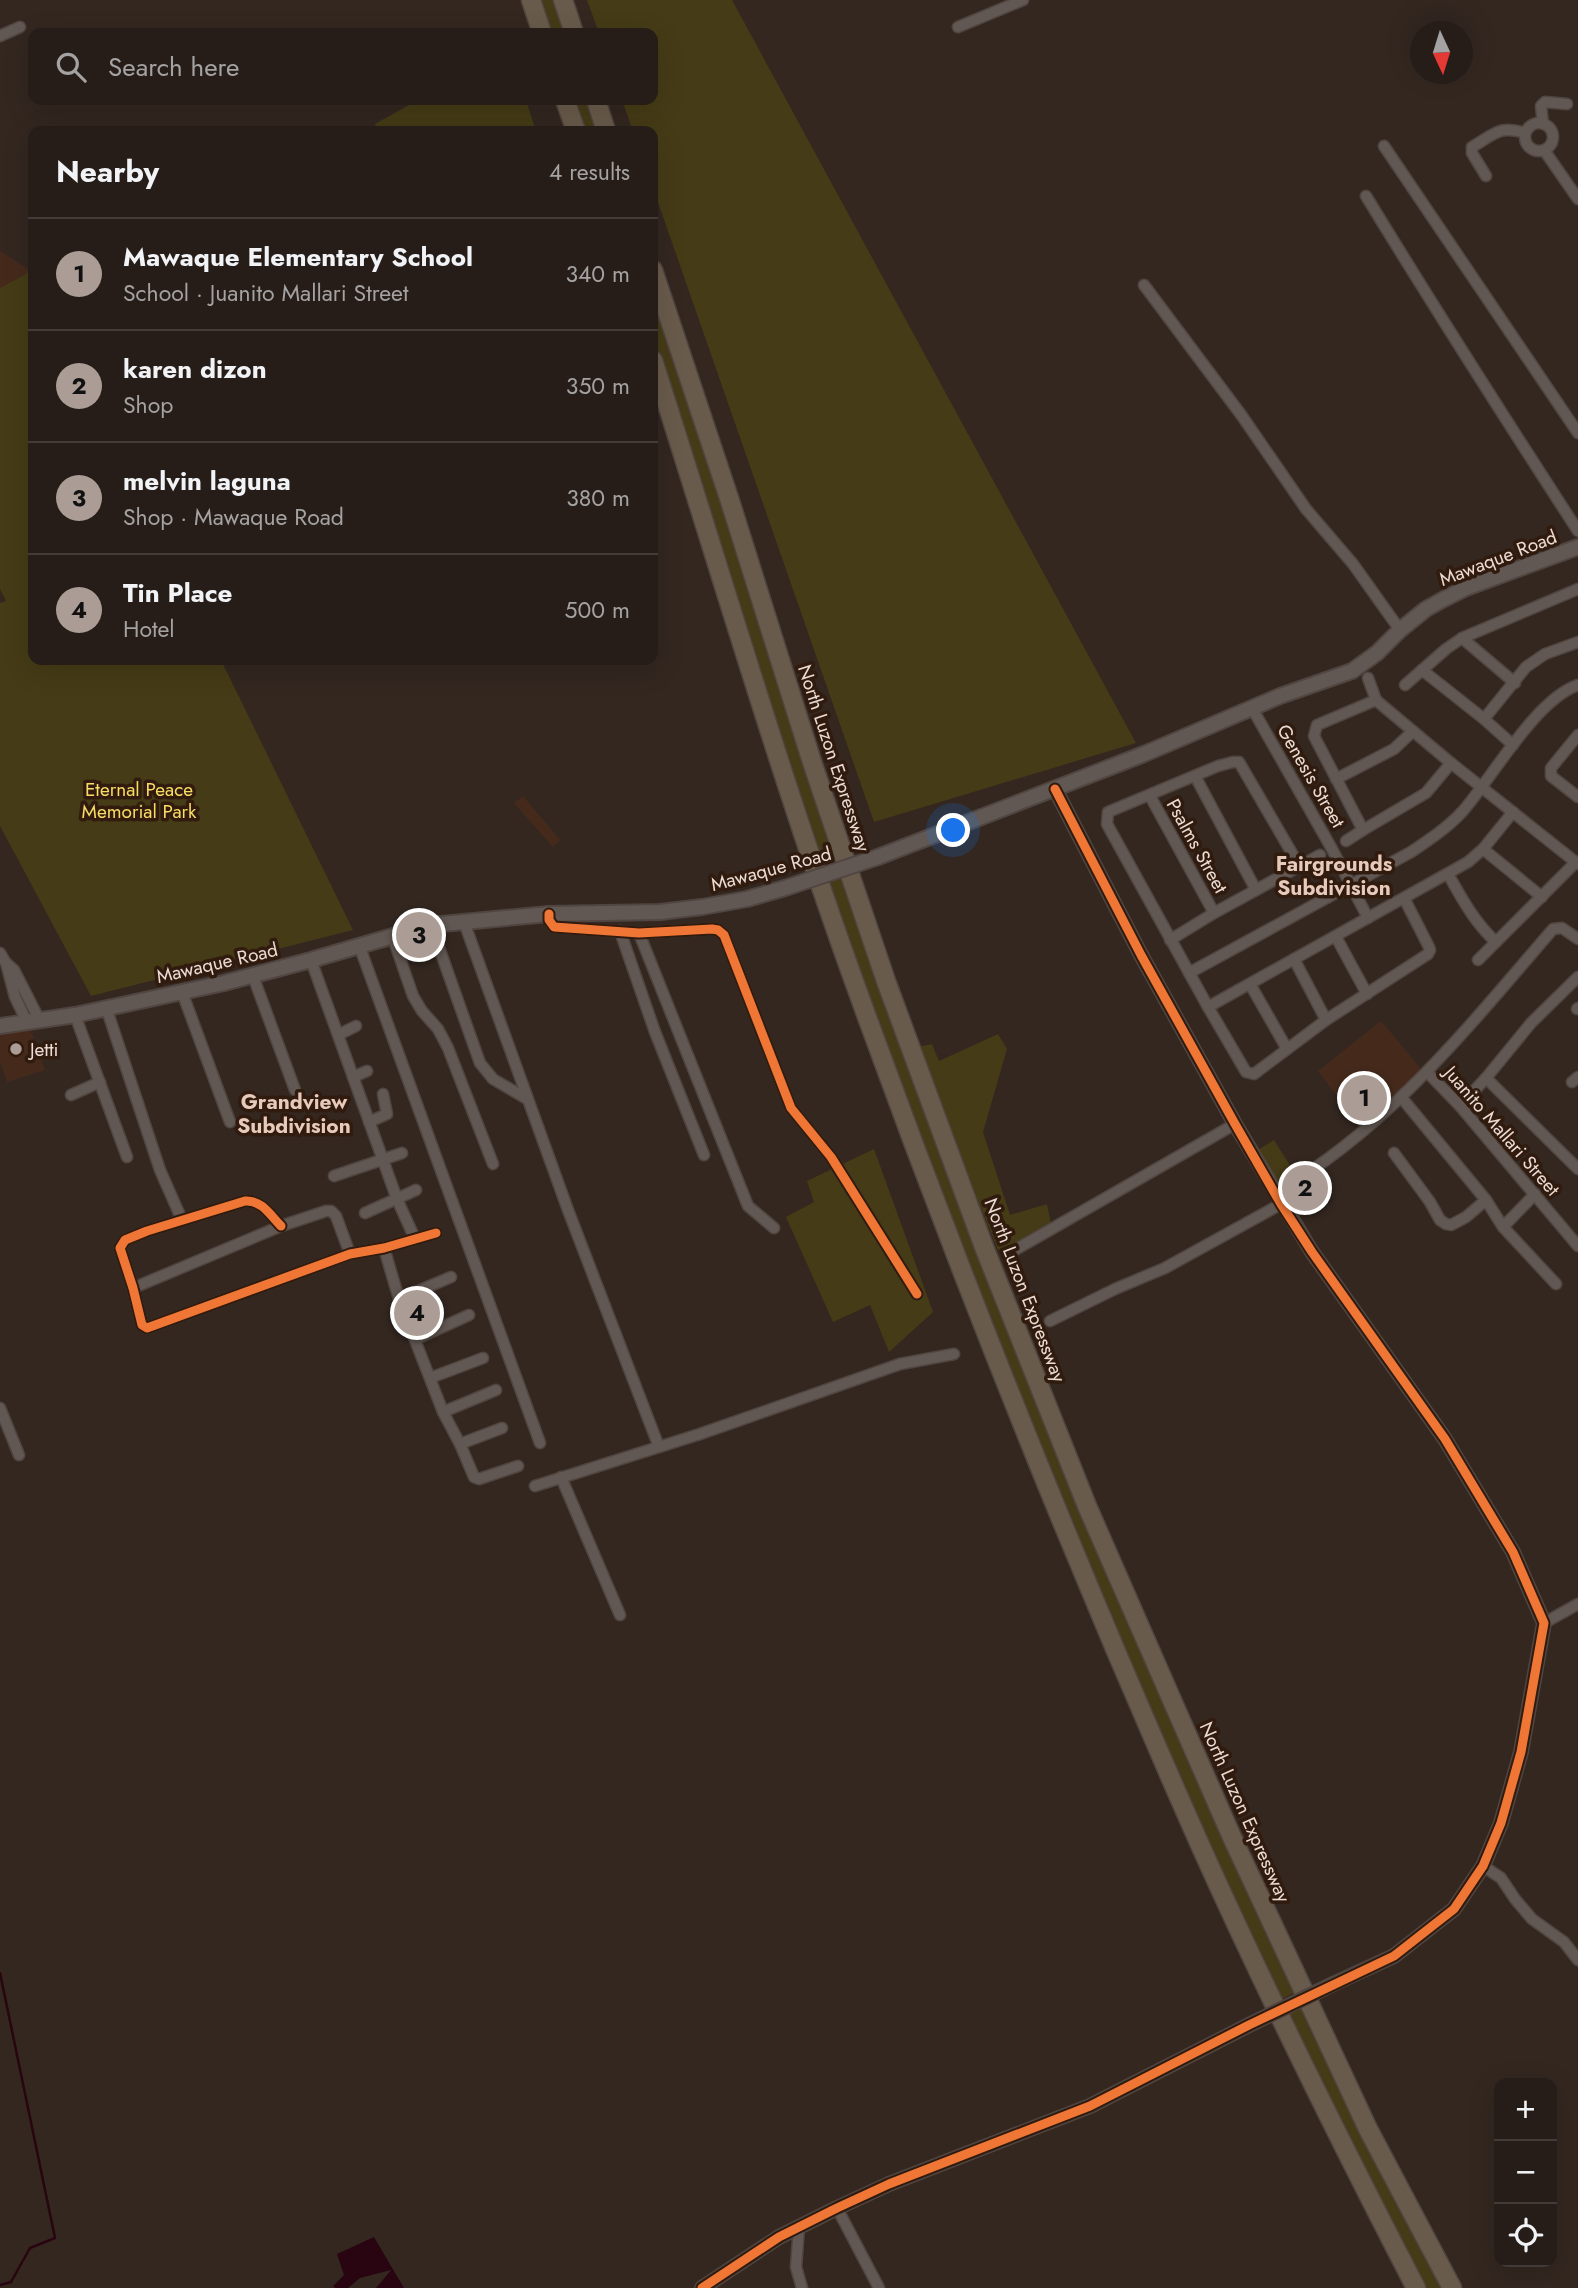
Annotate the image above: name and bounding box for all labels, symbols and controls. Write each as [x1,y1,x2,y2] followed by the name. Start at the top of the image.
[1410,21,1473,84] north arrow
[28,28,658,105] search box
[52,48,90,86] icon: search
[108,48,240,86] text: Search here
[56,150,159,193] text: Nearby
[549,155,630,189] text: 4 results
[123,238,473,276] text: Mawaque Elementary School
[73,257,85,291] text: 1
[565,257,630,291] text: 340 m
[123,276,408,310] text: School · Juanito Mallari Street
[123,350,267,388] text: karen dizon
[71,369,87,403] text: 2
[566,369,630,403] text: 350 m
[123,388,173,422] text: Shop
[123,462,291,500] text: melvin laguna
[72,481,86,515] text: 3
[566,481,630,515] text: 380 m
[123,500,344,534] text: Shop · Mawaque Road
[1435,523,1561,593] street label: Mawaque Road
[123,574,233,612] text: Tin Place
[71,593,87,627] text: 4
[565,593,630,627] text: 500 m
[123,612,175,646] text: Hotel
[791,661,877,856] street label: North Luzon Expressway
[1270,719,1352,833] street label: Genesis Street
[82,776,197,825] park label: Eternal Peace Memorial Park
[1160,794,1234,899] street label: Psalms Street
[936,813,970,847] your location
[708,840,834,898] street label: Mawaque Road
[1276,849,1393,903] district label: Fairgrounds Subdivision
[396,909,442,961] pin: 3
[154,936,280,990] street label: Mawaque Road
[27,1036,58,1063] place label: Jetti
[8,1041,24,1057] marker: Jetti
[1436,1058,1566,1202] street label: Juanito Mallari Street
[1341,1072,1387,1124] pin: 1
[237,1087,351,1141] district label: Grandview Subdivision
[1282,1162,1328,1214] pin: 2
[977,1194,1073,1387] street label: North Luzon Expressway
[394,1287,440,1339] pin: 4
[1193,1717,1297,1907] street label: North Luzon Expressway
[1494,2078,1557,2267] map controls
[1494,2078,1557,2141] button: +
[1494,2141,1557,2204] button: −
[1494,2204,1557,2267] button: locate

